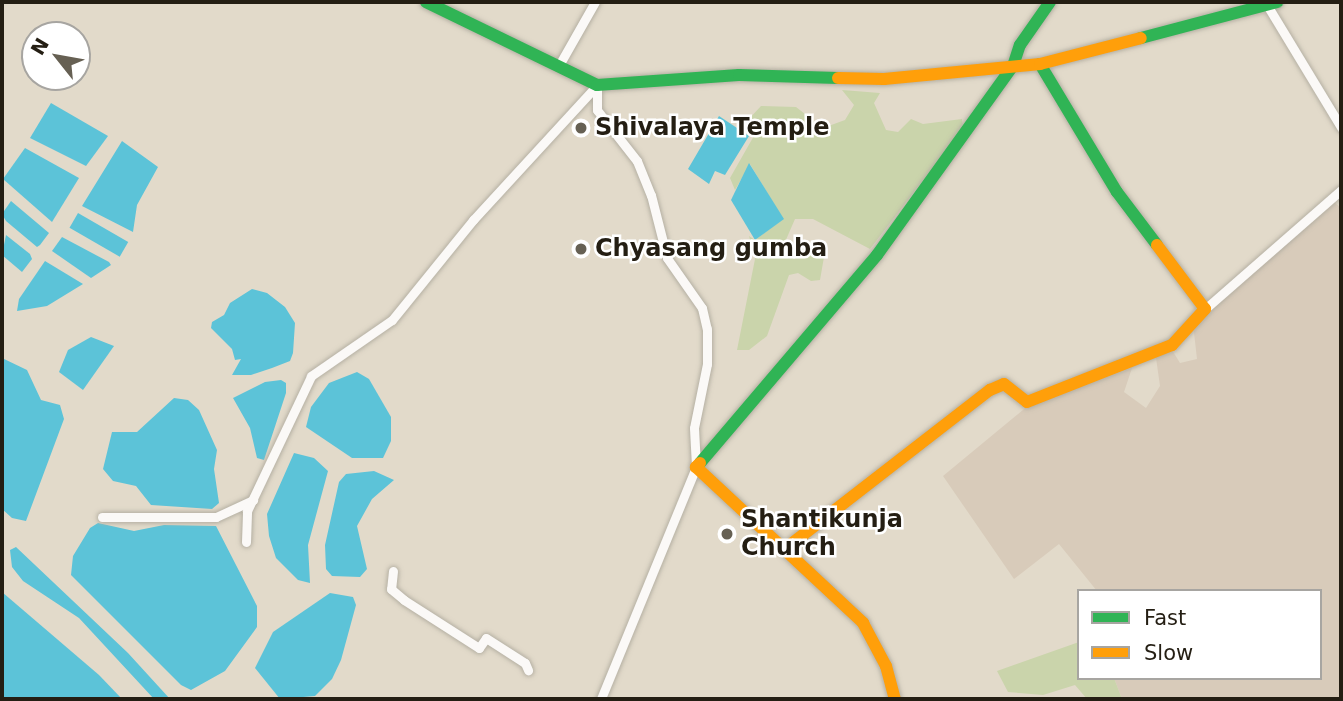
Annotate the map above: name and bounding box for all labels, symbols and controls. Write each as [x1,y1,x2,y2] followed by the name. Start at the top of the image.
[21,21,91,91] north arrow
[26,34,53,59] text: N
[595,114,829,142] place label: Shivalaya Temple
[573,120,589,136] marker: Shivalaya Temple
[595,235,827,263] place label: Chyasang gumba
[573,241,589,257] marker: Chyasang gumba
[741,506,903,562] place label: Shantikunja Church
[719,526,735,542] marker: Shantikunja Church
[1077,589,1322,680] legend
[1144,606,1186,630] text: Fast
[1144,641,1193,665] text: Slow

